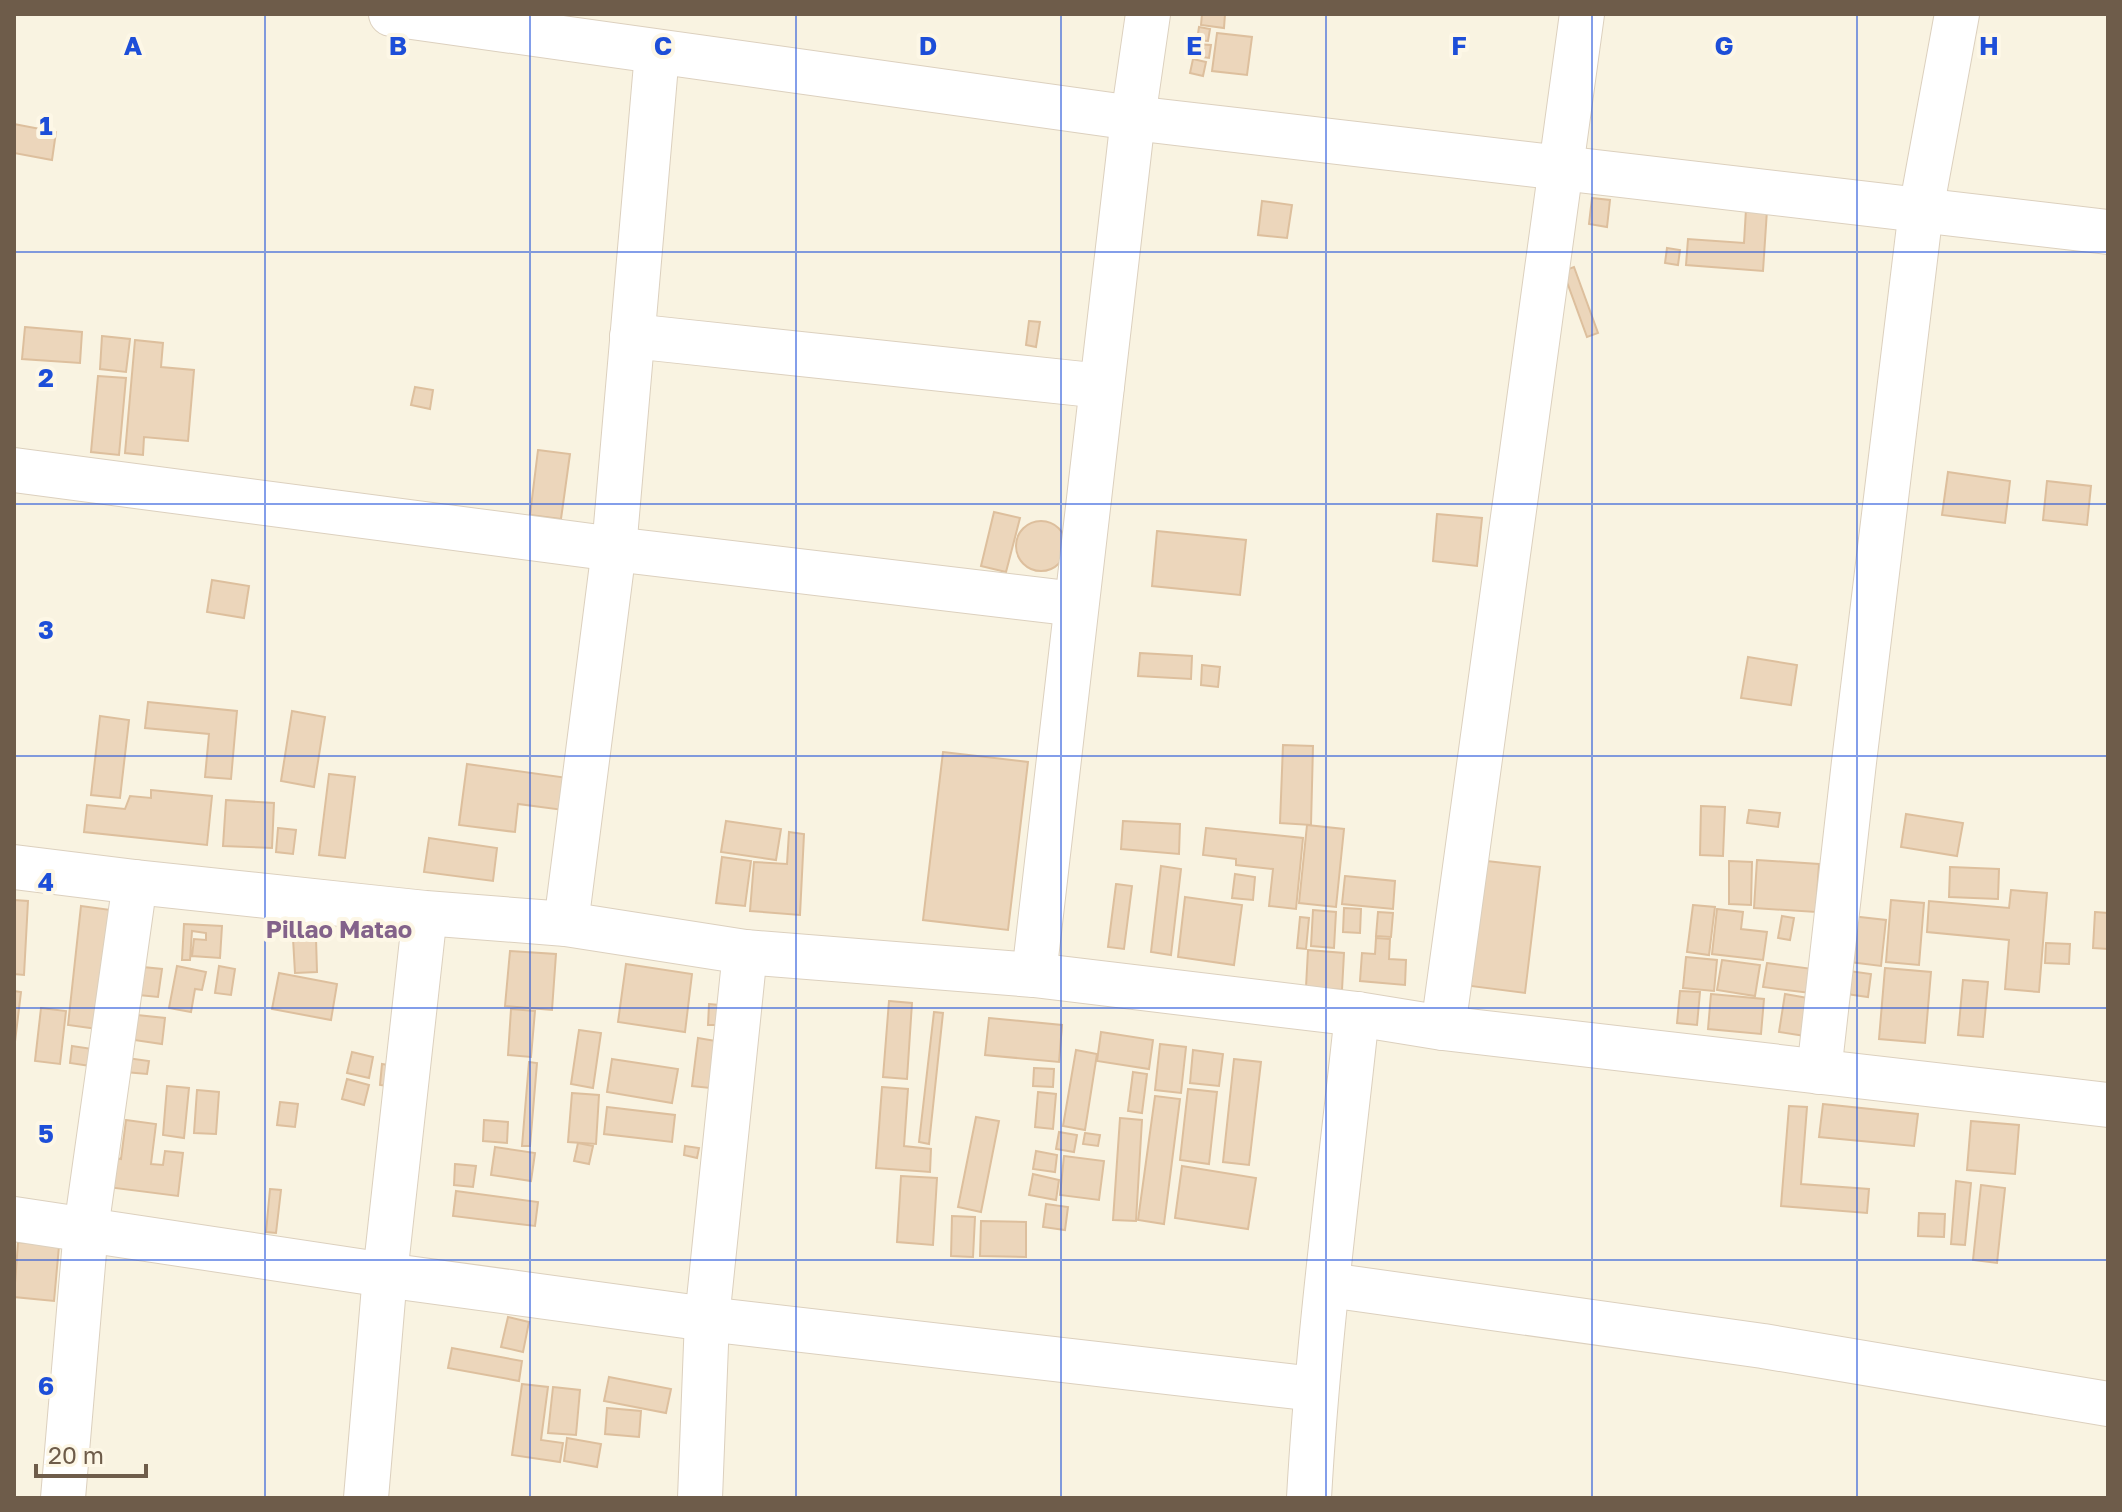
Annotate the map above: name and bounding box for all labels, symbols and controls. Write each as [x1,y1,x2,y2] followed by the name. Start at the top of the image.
[124,30,143,61] text: A
[389,30,407,61] text: B
[654,30,672,61] text: C
[919,30,937,61] text: D
[1186,30,1202,61] text: E
[1451,30,1467,61] text: F
[1714,30,1734,61] text: G
[1979,30,1999,61] text: H
[39,110,53,141] text: 1
[38,362,54,393] text: 2
[38,614,54,645] text: 3
[38,866,54,897] text: 4
[266,914,412,943] district label: Pillao Matao
[38,1118,54,1149] text: 5
[38,1370,54,1401] text: 6
[36,1428,146,1478] scale bar
[48,1440,104,1469] text: 20 m

